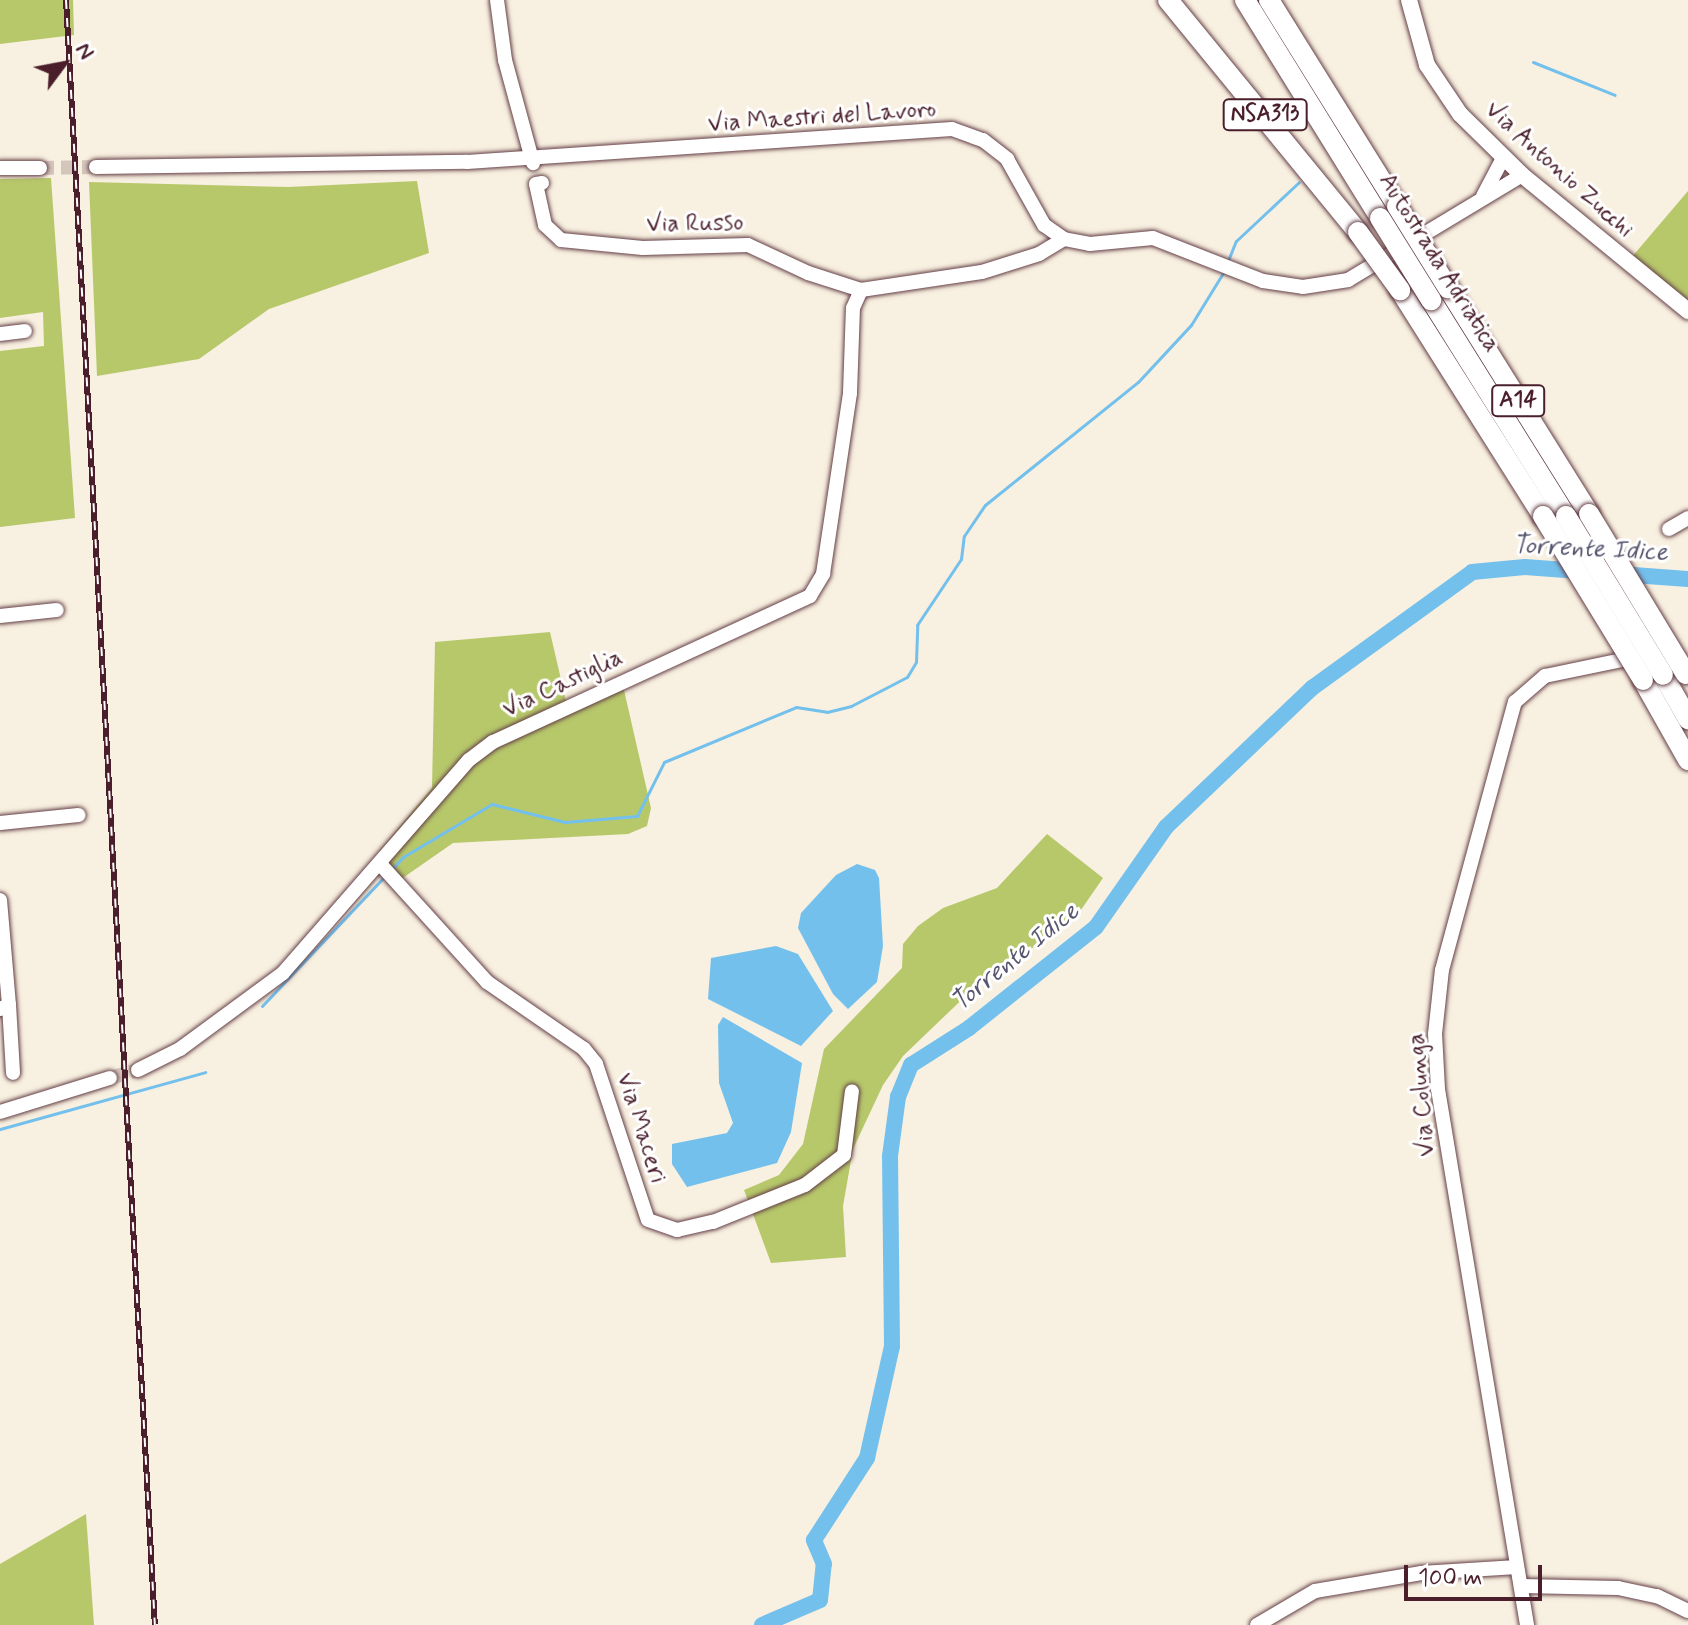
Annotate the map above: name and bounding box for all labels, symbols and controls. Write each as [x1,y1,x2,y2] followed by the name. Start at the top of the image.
[24,24,104,104] north arrow
[69,38,100,65] text: N
[709,95,935,139] street label: Via Maestri del Lavoro
[1479,96,1639,244] street label: Via Antonio Zucchi
[1221,97,1309,133] road number: NSA313
[1371,167,1507,359] street label: Autostrada Adriatica
[648,209,742,239] street label: Via Russo
[1490,383,1546,419] road number: A14
[1511,530,1669,570] water label: Torrente Idice
[499,644,627,724] street label: Via Castiglia
[946,897,1086,1019] water label: Torrente Idice
[1402,1032,1442,1158] street label: Via Colunga
[610,1071,672,1185] street label: Via Maceri
[1408,1549,1546,1599] scale bar
[1418,1563,1482,1594] text: 100 m

